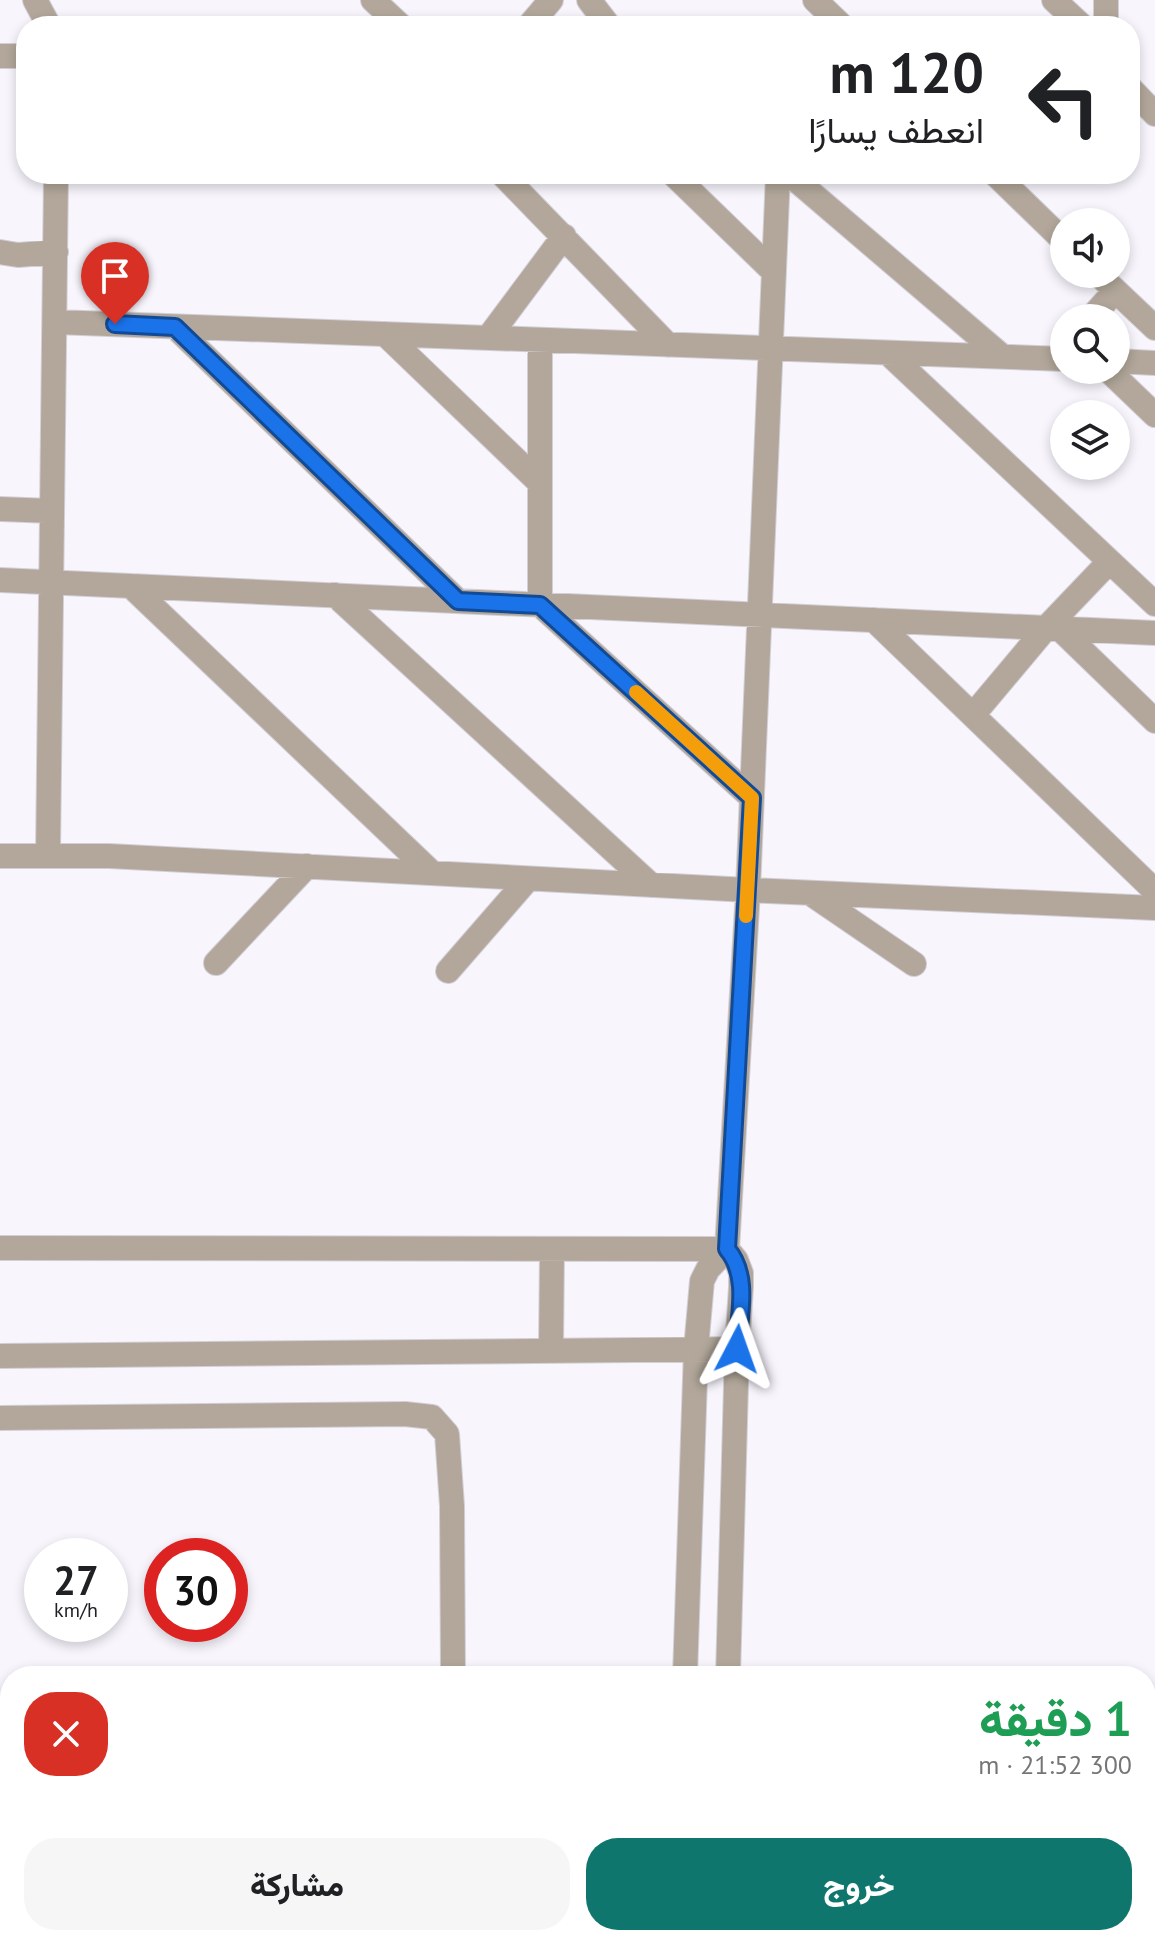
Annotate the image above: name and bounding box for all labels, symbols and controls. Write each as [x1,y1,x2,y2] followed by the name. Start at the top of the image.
[829,36,984,108] text: 120 m
[1012,48,1116,152] icon: left
[808,106,984,153] text: انعطف يسارًا
[1050,208,1130,480] map controls
[1050,208,1130,288] button: sound
[81,242,149,324] pin
[93,254,137,298] icon: arrive
[1050,304,1130,384] button: search
[1050,400,1130,480] button: layers
[695,1307,779,1391] position arrow
[144,1538,248,1642] speed limit sign: 30
[53,1554,99,1606] text: 27
[54,1597,98,1623] text: km/h
[979,1687,1132,1749] text: 1 دقيقة
[24,1692,108,1776] button: close
[978,1748,1132,1781] text: 300 m · 21:52
[24,1838,570,1930] button: مشاركة
[586,1838,1132,1930] button: خروج

